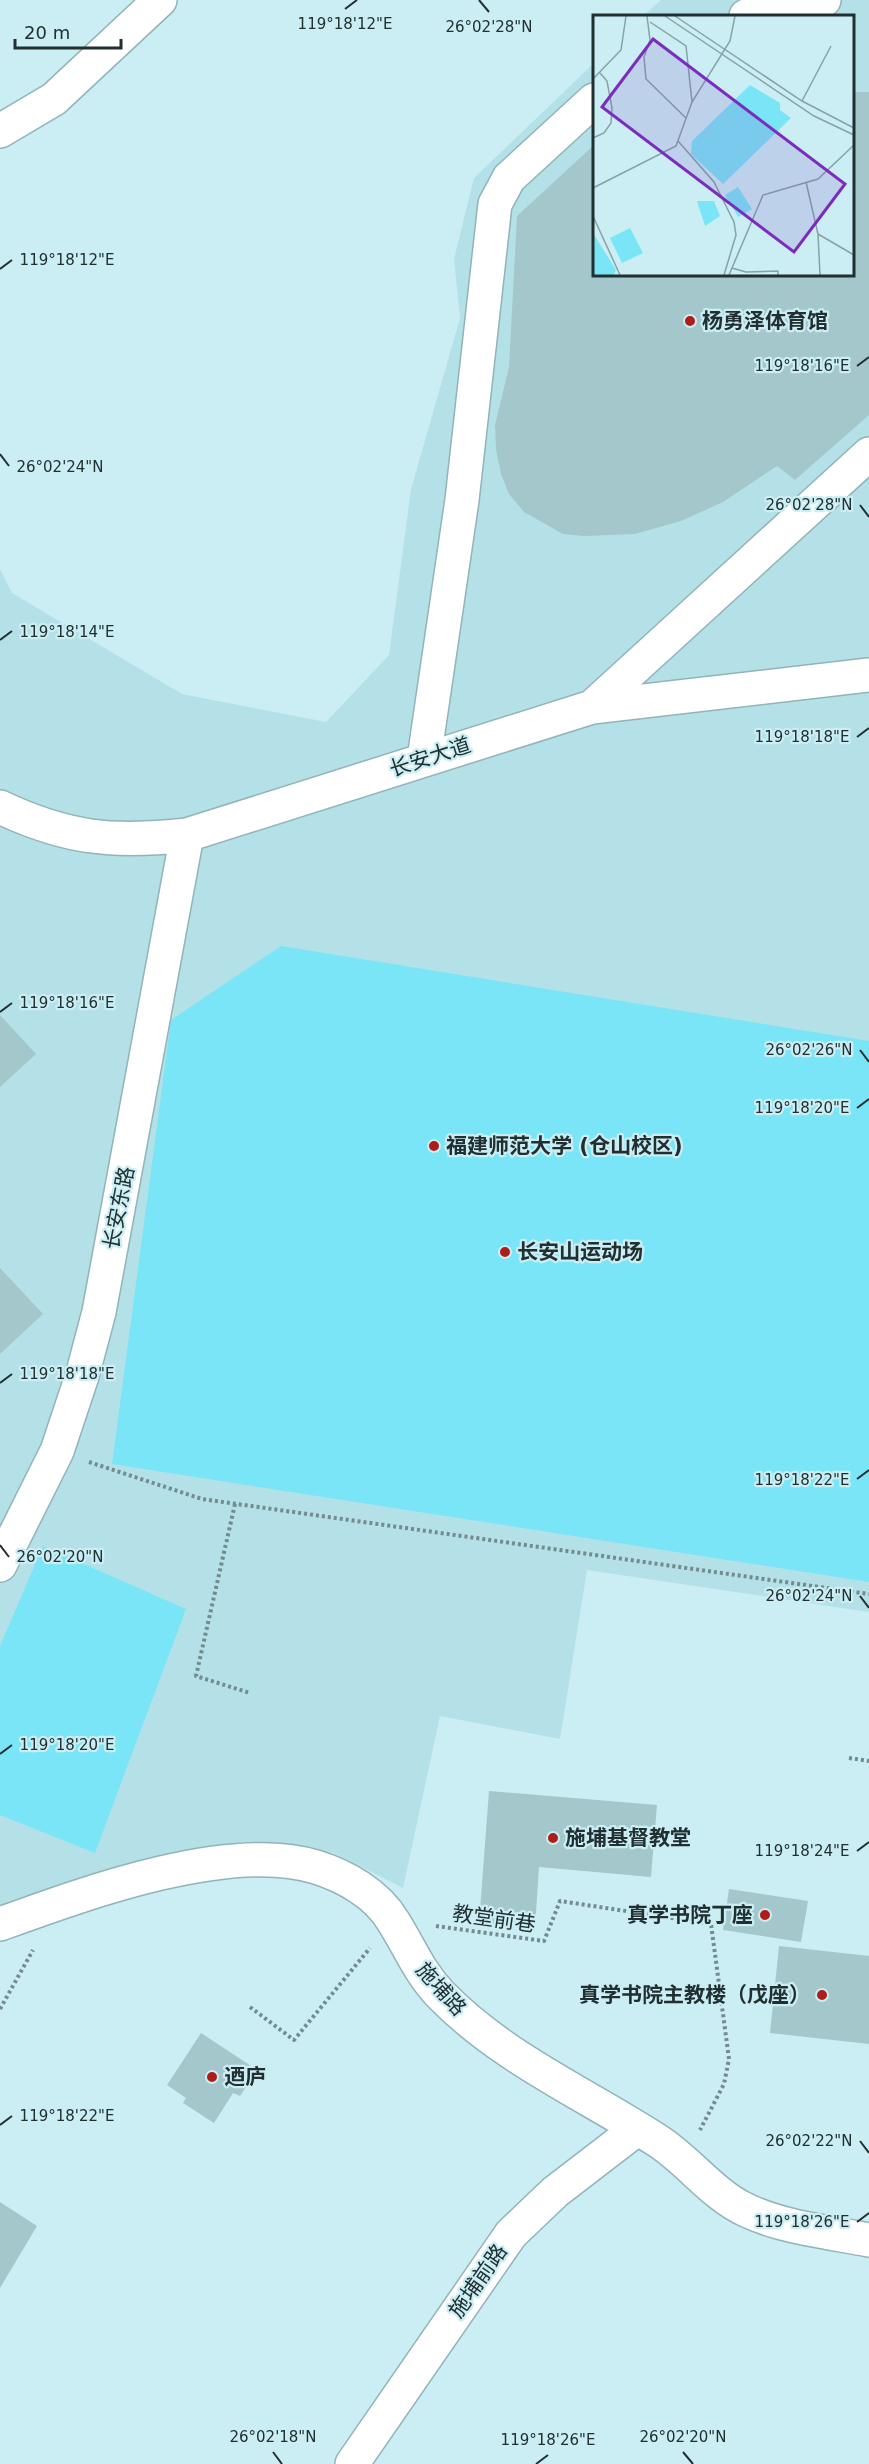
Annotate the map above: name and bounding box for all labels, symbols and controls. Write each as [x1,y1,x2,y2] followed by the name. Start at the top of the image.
[15,12,122,50] scale bar
[298,15,392,33] text: 119°18'12"E
[593,15,854,276] inset map
[445,18,533,36] text: 26°02'28"N
[24,22,70,43] text: 20 m
[20,251,114,269] text: 119°18'12"E
[702,309,828,333] place label: 杨勇泽体育馆
[683,314,697,328] marker: 杨勇泽体育馆
[755,357,849,375] text: 119°18'16"E
[16,458,104,476] text: 26°02'24"N
[765,496,853,514] text: 26°02'28"N
[20,623,114,641] text: 119°18'14"E
[755,728,849,746] text: 119°18'18"E
[386,733,474,781] street label: 长安大道
[20,994,114,1012] text: 119°18'16"E
[765,1041,853,1059] text: 26°02'26"N
[755,1099,849,1117] text: 119°18'20"E
[446,1134,683,1158] place label: 福建师范大学 (仓山校区)
[427,1139,441,1153] marker: 福建师范大学 (仓山校区)
[99,1164,139,1252] street label: 长安东路
[517,1240,643,1264] place label: 长安山运动场
[498,1245,512,1259] marker: 长安山运动场
[20,1365,114,1383] text: 119°18'18"E
[755,1471,849,1489] text: 119°18'22"E
[16,1548,104,1566] text: 26°02'20"N
[765,1587,853,1605] text: 26°02'24"N
[20,1736,114,1754] text: 119°18'20"E
[565,1826,691,1850] place label: 施埔基督教堂
[546,1831,560,1845] marker: 施埔基督教堂
[755,1842,849,1860] text: 119°18'24"E
[451,1901,537,1937] street label: 教堂前巷
[627,1903,753,1927] place label: 真学书院丁座
[758,1908,772,1922] marker: 真学书院丁座
[411,1958,471,2020] street label: 施埔路
[579,1983,810,2007] place label: 真学书院主教楼（戊座）
[815,1988,829,2002] marker: 真学书院主教楼（戊座）
[224,2065,266,2089] place label: 迺庐
[205,2070,219,2084] marker: 迺庐
[20,2107,114,2125] text: 119°18'22"E
[765,2132,853,2150] text: 26°02'22"N
[755,2213,849,2231] text: 119°18'26"E
[444,2240,512,2322] street label: 施埔前路
[229,2428,317,2446] text: 26°02'18"N
[639,2428,727,2446] text: 26°02'20"N
[501,2431,595,2449] text: 119°18'26"E

